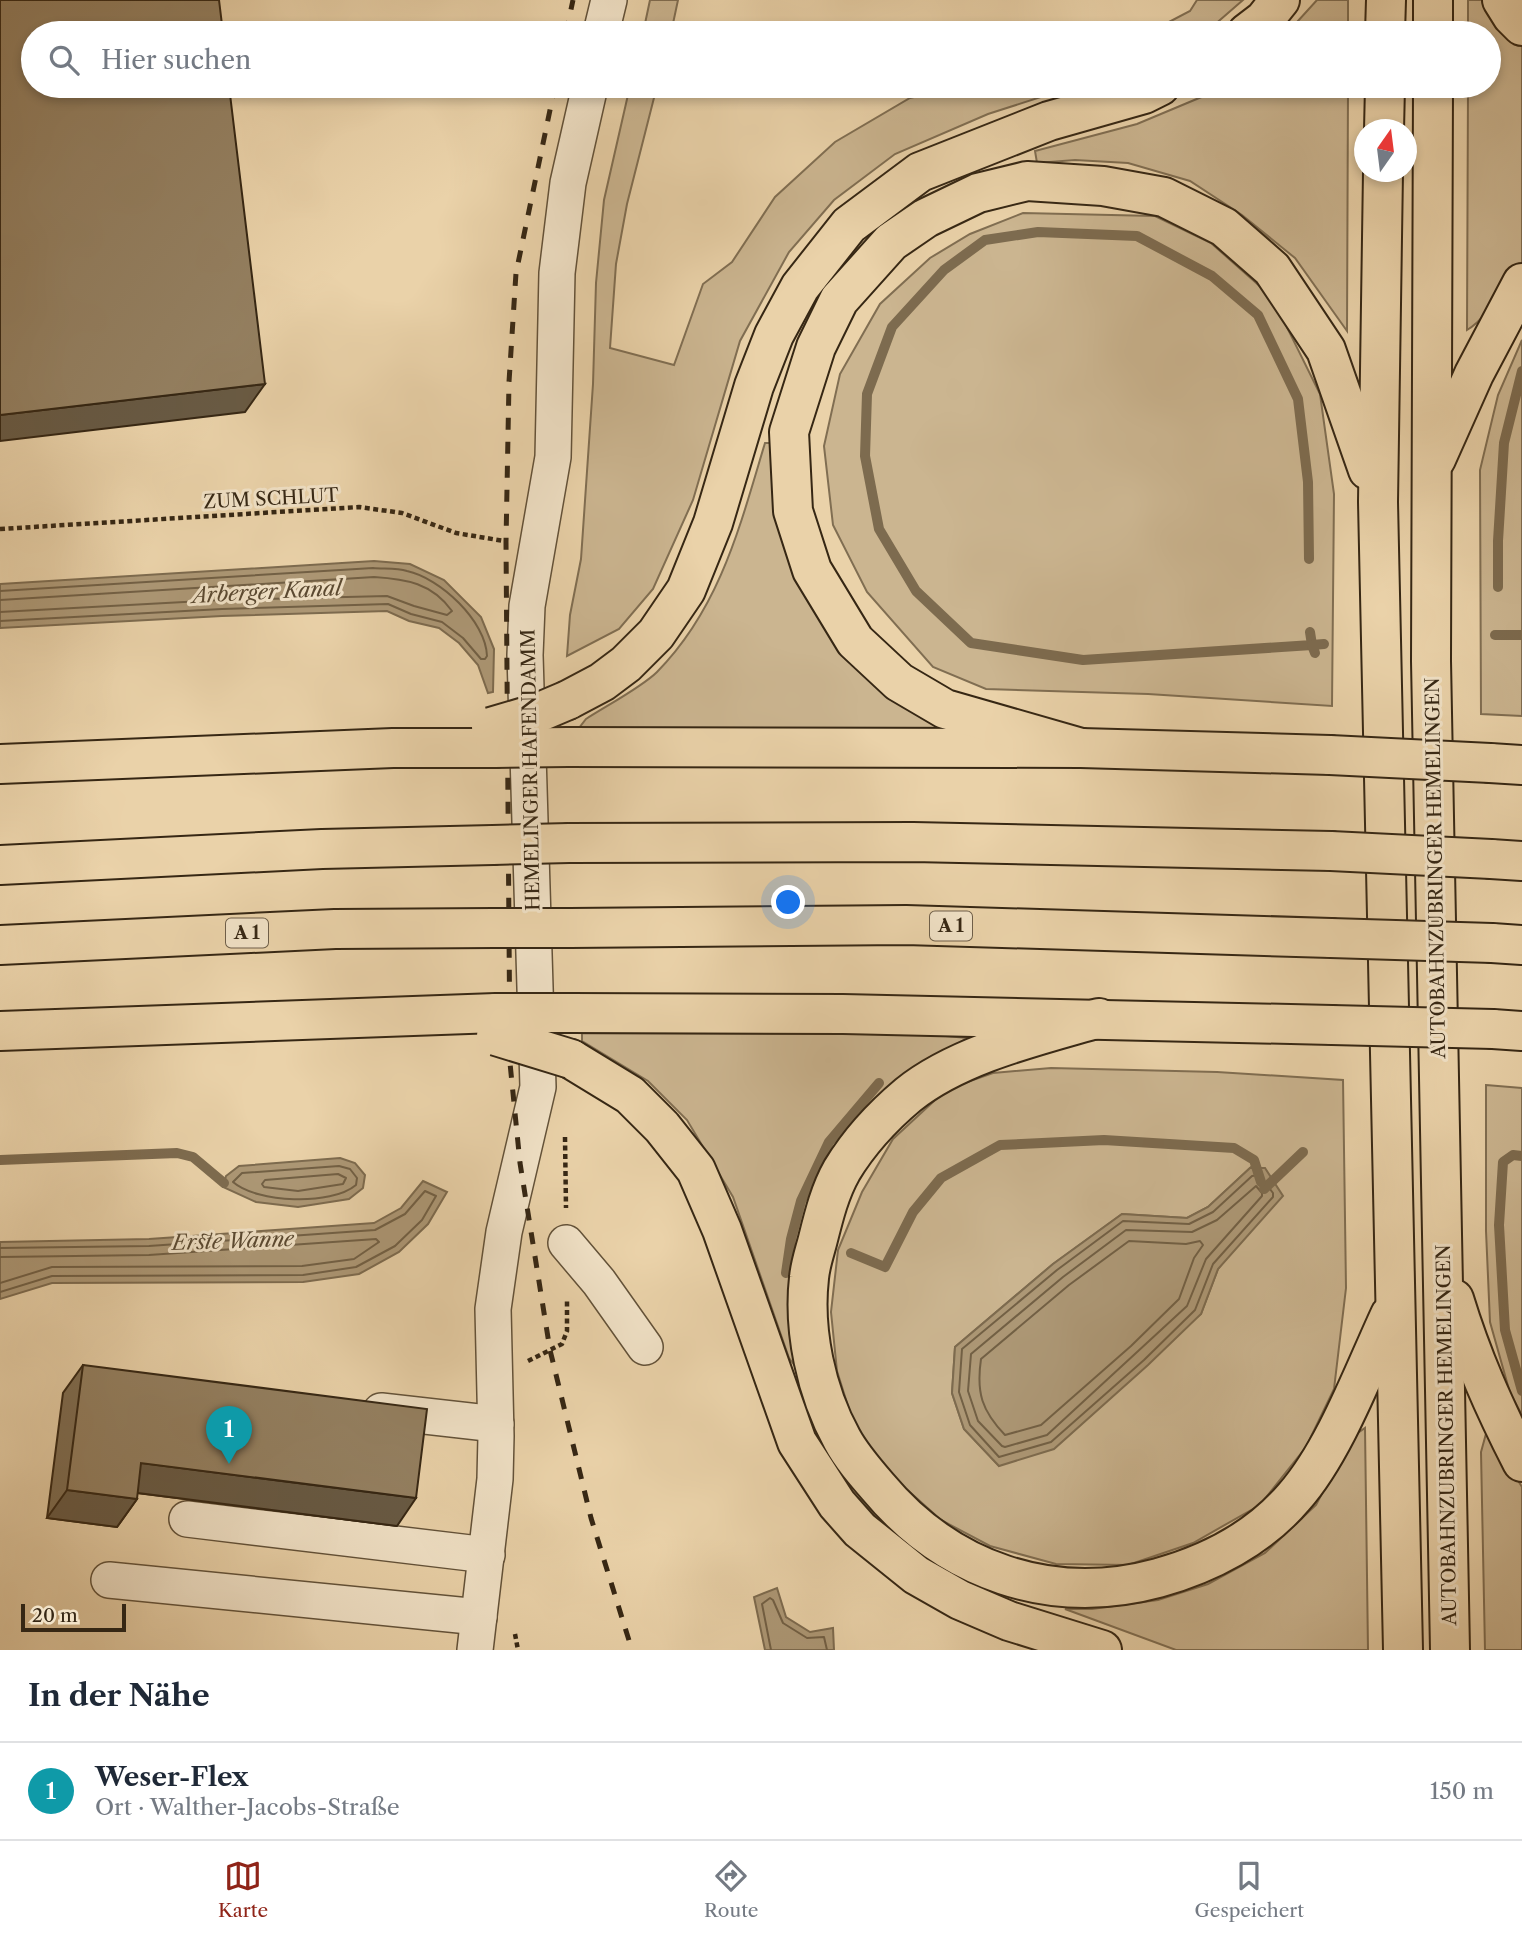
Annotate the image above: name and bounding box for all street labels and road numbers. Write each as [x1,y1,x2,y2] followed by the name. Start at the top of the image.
[203,483,340,514] street label: ZUM SCHLUT
[517,629,544,911] street label: HEMELINGER HAFENDAMM
[1421,677,1450,1060] street label: AUTOBAHNZUBRINGER HEMELINGEN
[930,911,972,940] road number: A 1
[226,918,268,948] road number: A 1
[1432,1244,1461,1627] street label: AUTOBAHNZUBRINGER HEMELINGEN

